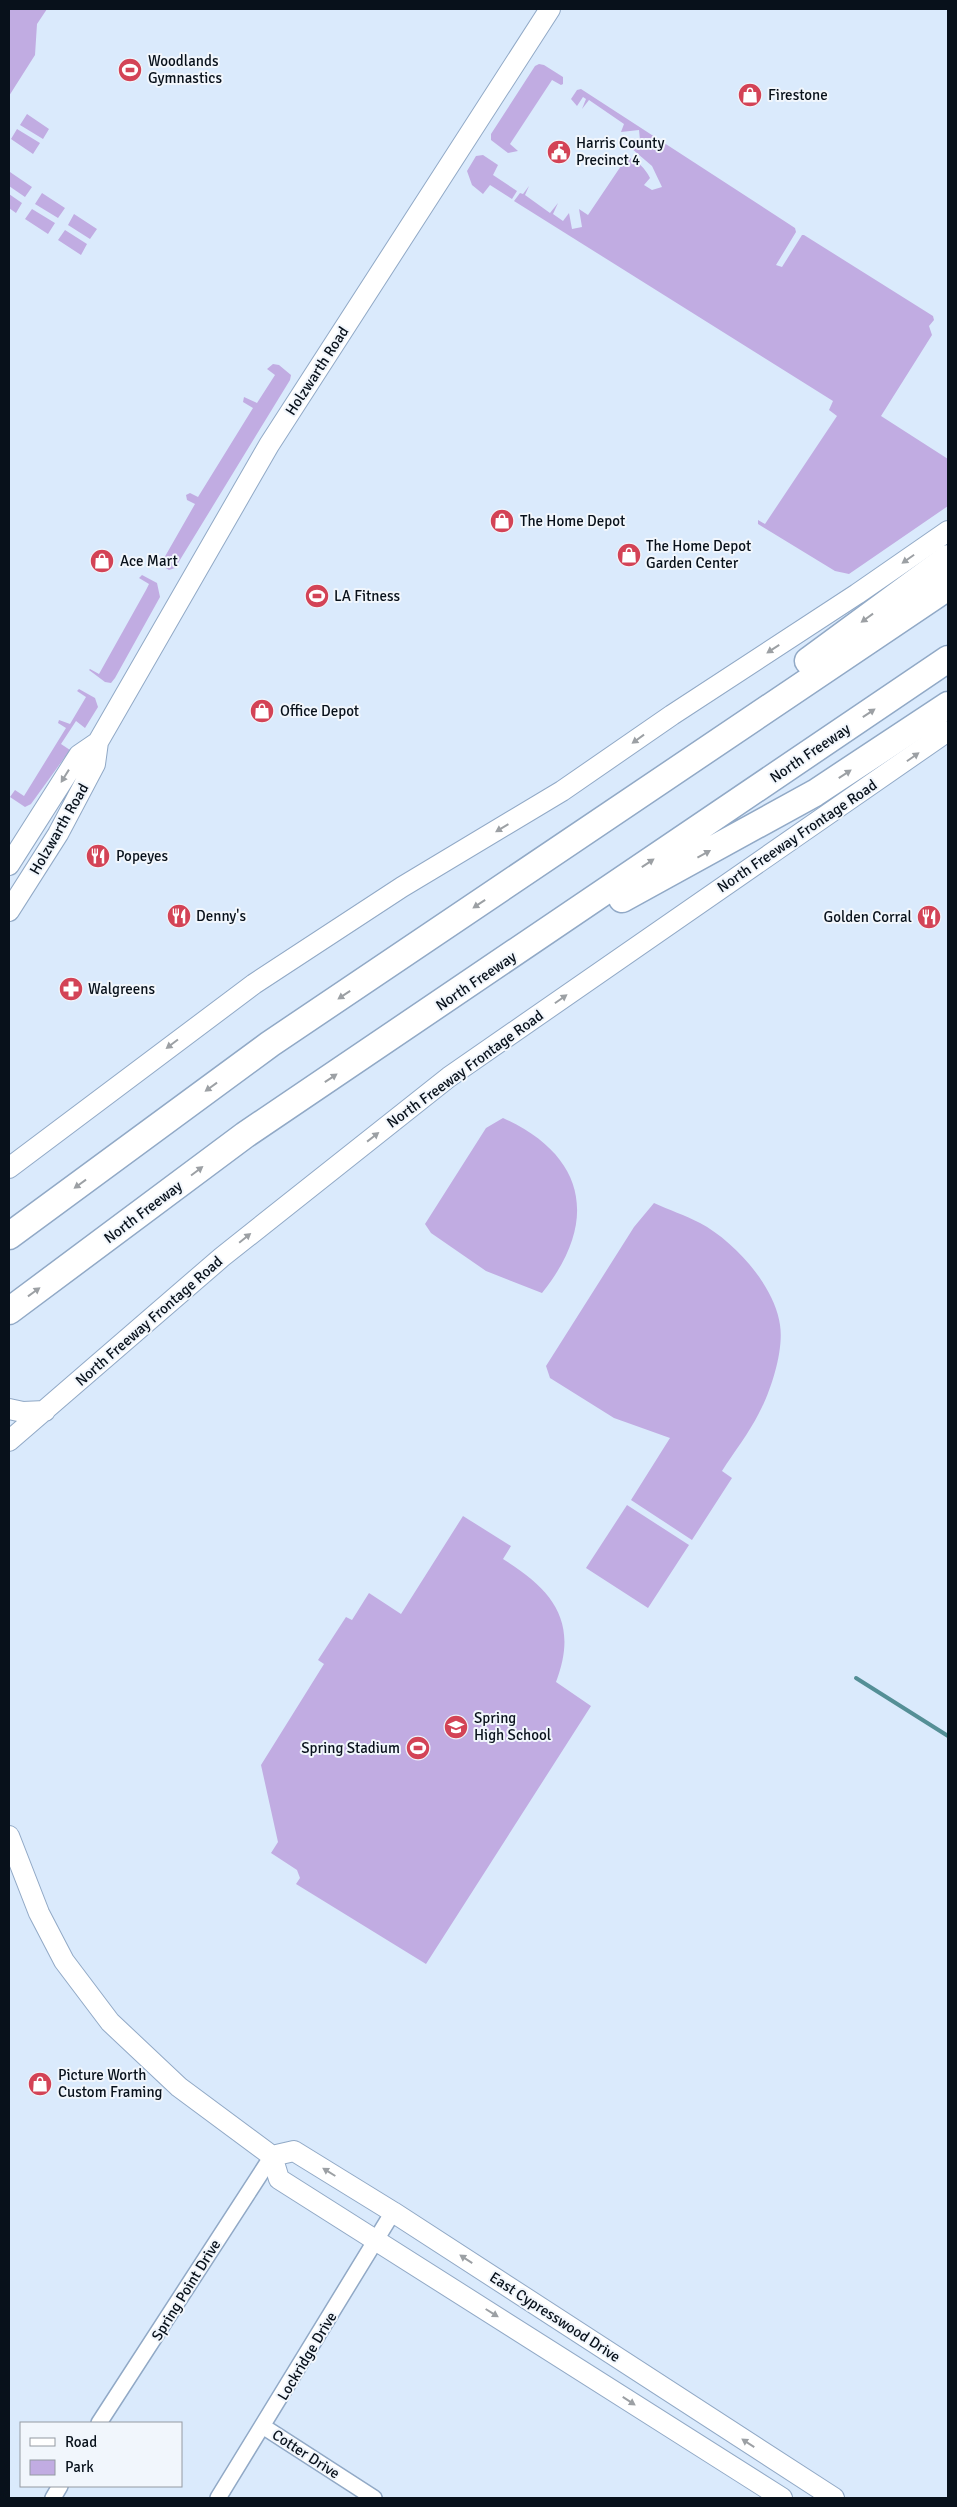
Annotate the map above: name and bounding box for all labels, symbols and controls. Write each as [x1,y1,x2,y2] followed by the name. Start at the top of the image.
[148,52,222,87] place label: Woodlands Gymnastics
[117,57,143,83] sports icon: Woodlands Gymnastics
[737,82,763,108] shop icon: Firestone
[768,86,828,104] place label: Firestone
[576,134,664,169] place label: Harris County Precinct 4
[546,139,572,165] public building icon: Harris County Precinct 4
[282,323,352,419] street label: Holzwarth Road
[489,508,515,534] shop icon: The Home Depot
[520,512,625,530] place label: The Home Depot
[646,537,751,572] place label: The Home Depot Garden Center
[616,542,642,568] shop icon: The Home Depot Garden Center
[89,548,115,574] shop icon: Ace Mart
[120,552,178,570] place label: Ace Mart
[901,554,915,564] one-way arrow
[304,583,330,609] sports icon: LA Fitness
[334,587,400,605] place label: LA Fitness
[861,613,874,624] one-way arrow
[766,644,780,654] one-way arrow
[249,698,275,724] shop icon: Office Depot
[280,702,359,720] place label: Office Depot
[862,708,876,718] one-way arrow
[766,719,854,787] street label: North Freeway
[632,734,645,745] one-way arrow
[906,751,919,762] one-way arrow
[838,769,852,778] one-way arrow
[61,770,70,783] one-way arrow
[714,776,880,896] street label: North Freeway Frontage Road
[26,780,92,878] street label: Holzwarth Road
[495,823,508,832] one-way arrow
[85,843,111,869] restaurant icon: Popeyes
[116,847,169,865] place label: Popeyes
[697,849,710,858] one-way arrow
[641,858,655,868] one-way arrow
[473,900,486,909] one-way arrow
[166,903,192,929] restaurant icon: Denny's
[916,904,942,930] restaurant icon: Golden Corral
[196,907,246,925] place label: Denny's
[824,908,912,926] place label: Golden Corral
[432,947,520,1015] street label: North Freeway
[58,976,84,1002] pharmacy icon: Walgreens
[88,980,155,998] place label: Walgreens
[337,990,351,999] one-way arrow
[554,994,567,1004] one-way arrow
[383,1006,547,1132] street label: North Freeway Frontage Road
[166,1039,179,1049] one-way arrow
[324,1073,337,1083] one-way arrow
[205,1082,218,1093] one-way arrow
[366,1131,379,1142] one-way arrow
[190,1166,204,1176] one-way arrow
[100,1177,186,1247] street label: North Freeway
[73,1179,87,1189] one-way arrow
[239,1232,252,1243] one-way arrow
[72,1252,226,1390] street label: North Freeway Frontage Road
[27,1287,41,1297] one-way arrow
[474,1709,551,1744] place label: Spring High School
[443,1714,469,1740] school or university icon: Spring High School
[405,1735,431,1761] sports icon: Spring Stadium
[301,1739,400,1757] place label: Spring Stadium
[58,2066,163,2101] place label: Picture Worth Custom Framing
[27,2071,53,2097] shop icon: Picture Worth Custom Framing
[322,2167,335,2177] one-way arrow
[148,2236,224,2344] street label: Spring Point Drive
[459,2254,472,2264] one-way arrow
[486,2268,624,2366] street label: East Cypresswood Drive
[274,2309,340,2403] street label: Lockridge Drive
[485,2309,499,2318] one-way arrow
[622,2396,636,2405] one-way arrow
[20,2422,182,2487] legend
[269,2426,343,2482] street label: Cotter Drive
[65,2433,97,2451] text: Road
[742,2439,755,2448] one-way arrow
[65,2458,94,2476] text: Park

